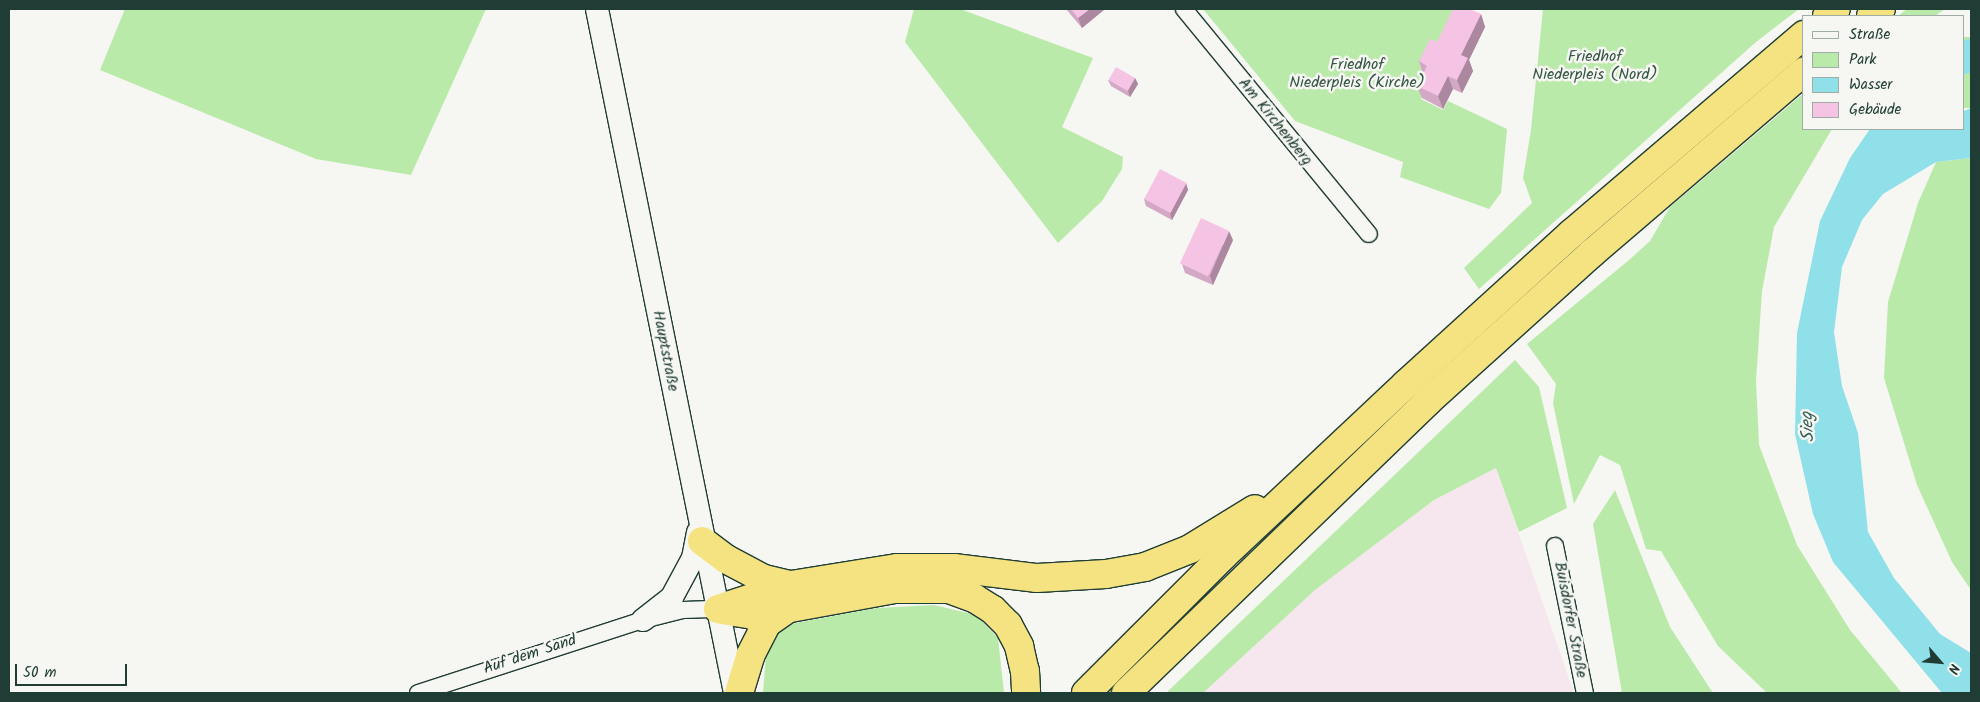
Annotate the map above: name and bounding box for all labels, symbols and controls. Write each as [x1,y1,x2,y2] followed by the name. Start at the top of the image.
[1802,15,1965,130] legend
[1849,23,1890,47] text: Straße
[1532,47,1658,85] park label: Friedhof Niederpleis (Nord)
[1849,48,1876,72] text: Park
[1289,55,1425,93] park label: Friedhof Niederpleis (Kirche)
[1849,73,1892,97] text: Wasser
[1234,74,1316,170] street label: Am Kirchenberg
[1849,98,1901,122] text: Gebäude
[648,309,682,393] street label: Hauptstraße
[1797,411,1821,443] water label: Sieg
[1549,560,1591,680] street label: Buisdorfer Straße
[481,631,579,679] street label: Auf dem Sand
[1915,637,1965,687] north arrow
[18,654,130,686] scale bar
[1942,660,1965,678] text: N
[23,661,57,685] text: 50 m

